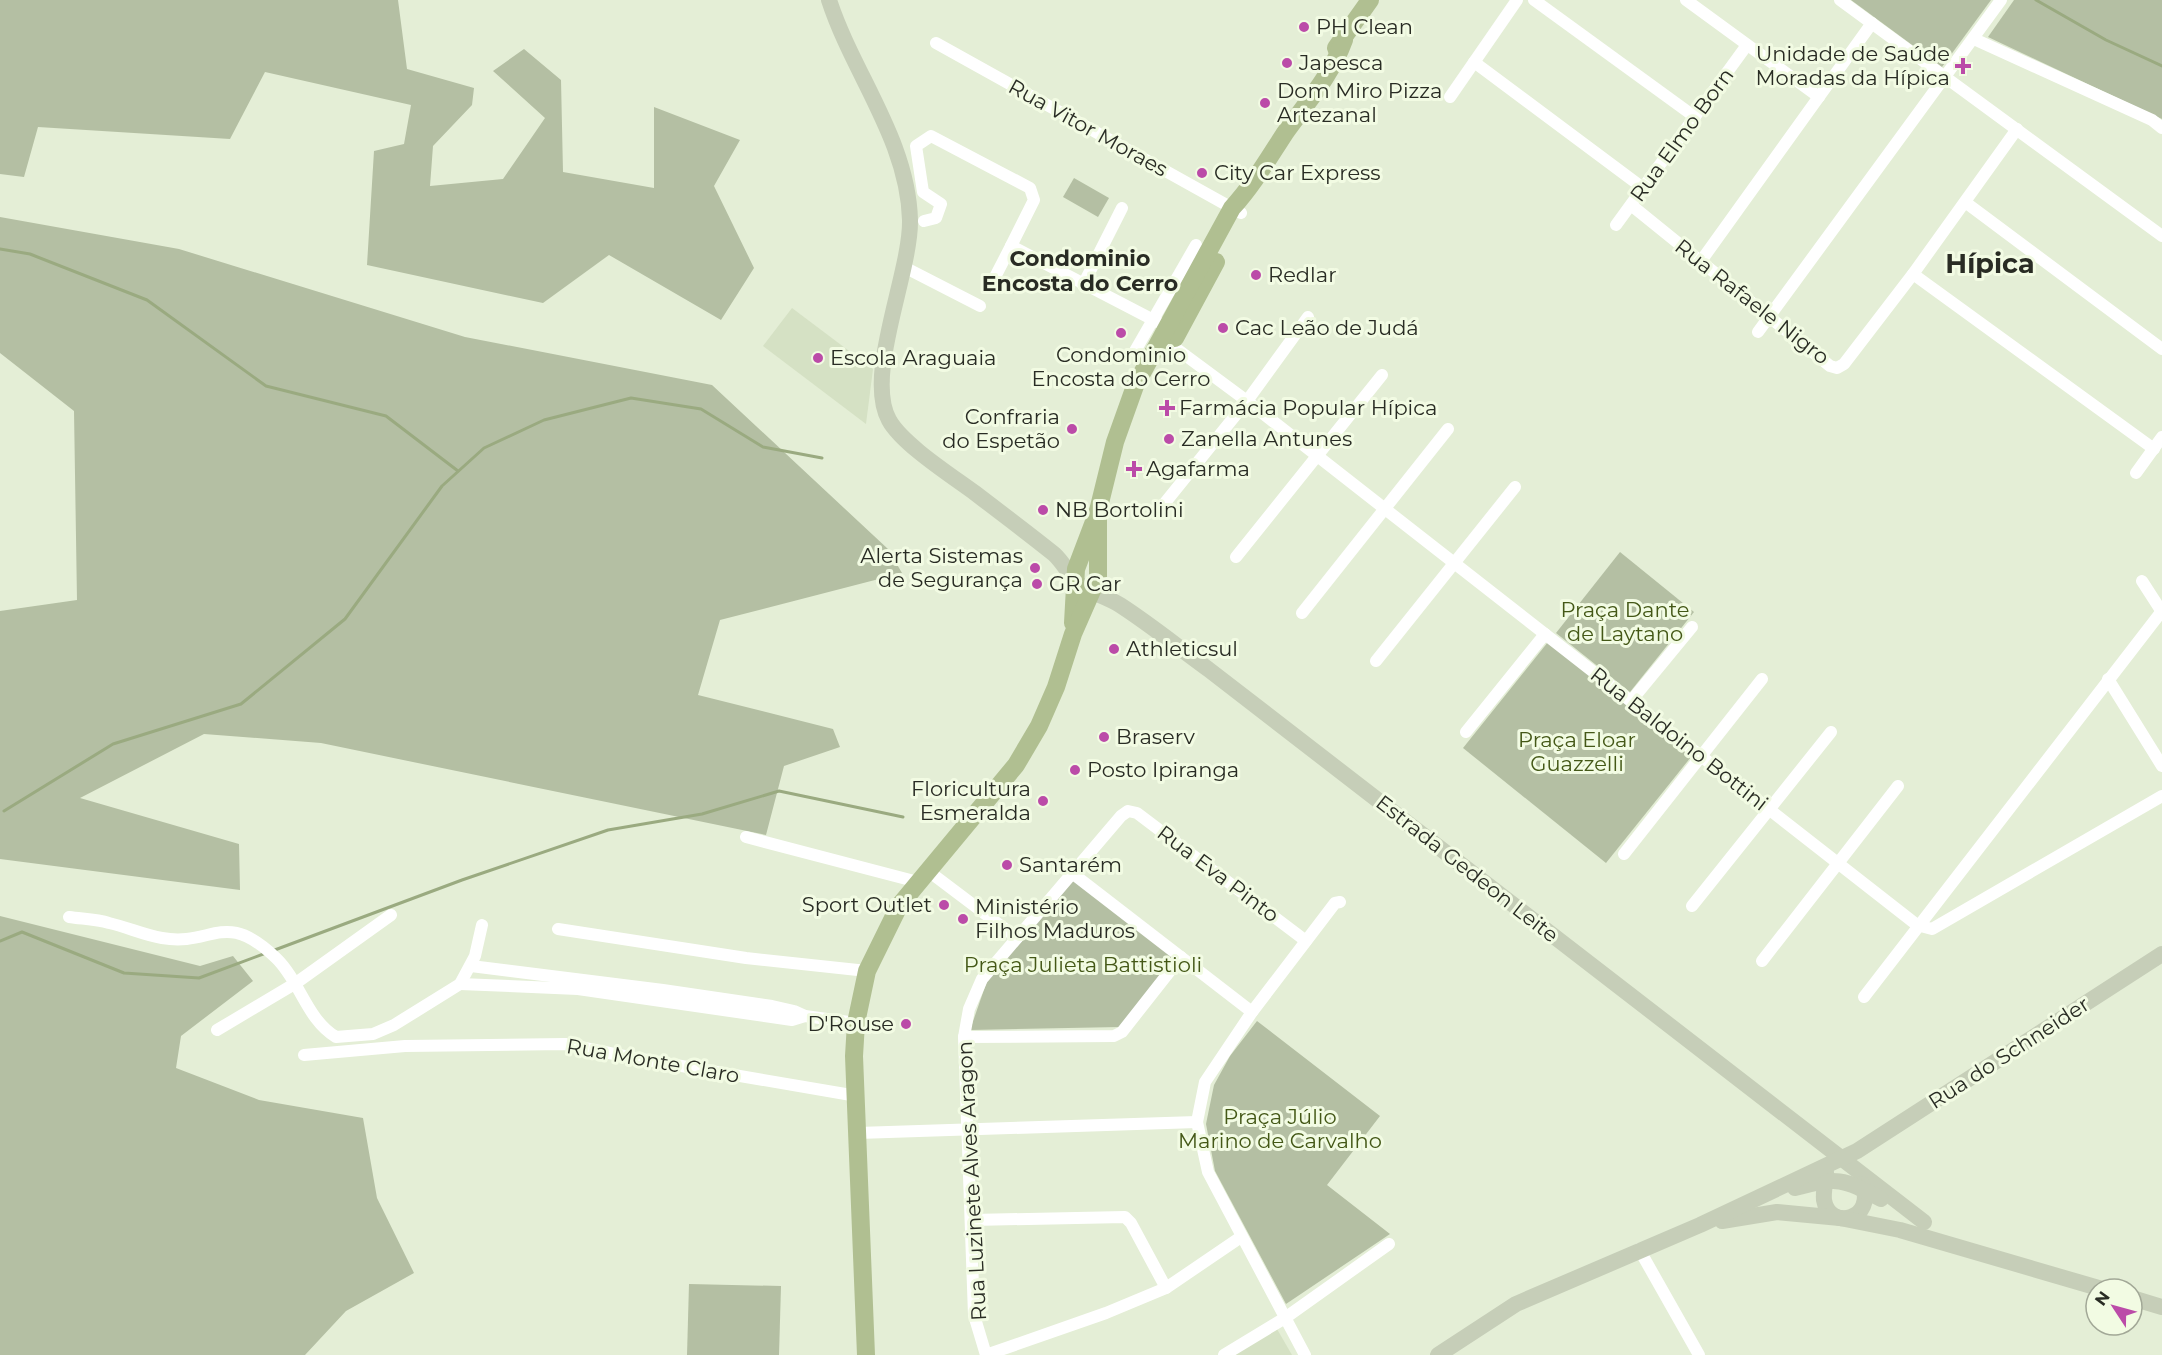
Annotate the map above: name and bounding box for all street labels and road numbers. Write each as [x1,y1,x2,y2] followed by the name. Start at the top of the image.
[1625,63,1739,206] street label: Rua Elmo Born
[1004,73,1172,182] street label: Rua Vitor Moraes
[1670,234,1834,370] street label: Rua Rafaele Nigro
[1586,662,1773,816] street label: Rua Baldoino Bottini
[1371,790,1564,948] street label: Estrada Gedeon Leite
[1152,820,1284,928] street label: Rua Eva Pinto
[1924,991,2094,1114] street label: Rua do Schneider
[565,1033,742,1088] street label: Rua Monte Claro
[952,1041,991,1322] street label: Rua Luzinete Alves Aragon

